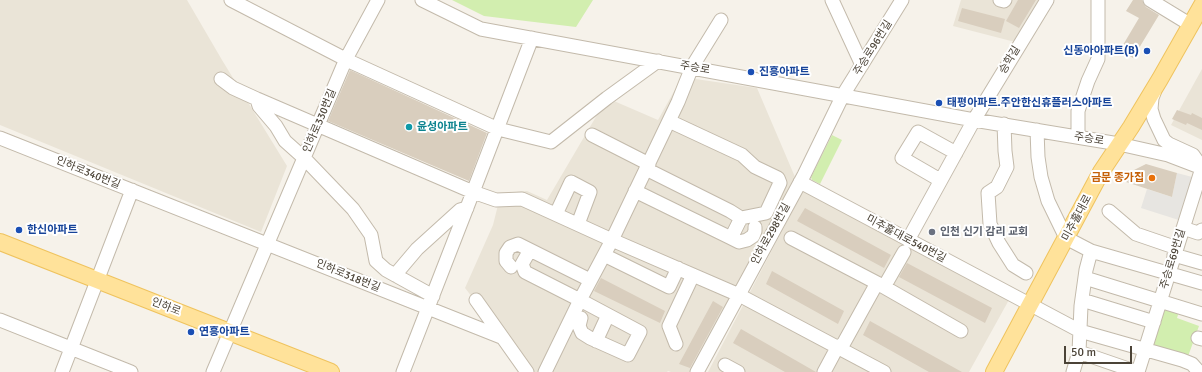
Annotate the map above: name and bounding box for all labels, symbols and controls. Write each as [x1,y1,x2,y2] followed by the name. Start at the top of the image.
[851,18,895,78] street label: 주승로96번길
[997,44,1023,76] street label: 승학길
[1063,44,1139,58] place label: 신동아아파트(B)
[1142,46,1152,56] marker: 신동아아파트(B)
[679,59,711,77] street label: 주승로
[759,65,810,79] place label: 진흥아파트
[746,67,756,77] marker: 진흥아파트
[301,87,339,155] street label: 인하로330번길
[947,96,1112,110] place label: 태평아파트.주안한신휴플러스아파트
[934,98,944,108] marker: 태평아파트.주안한신휴플러스아파트
[417,120,468,134] place label: 윤성아파트
[404,122,414,132] marker: 윤성아파트
[1073,130,1105,148] street label: 주승로
[54,154,122,192] street label: 인하로340번길
[1091,171,1144,185] place label: 금문 종가집
[1147,173,1157,183] marker: 금문 종가집
[1059,193,1095,243] street label: 미추홀대로
[749,201,793,267] street label: 인하로298번길
[864,212,948,266] street label: 미추홀대로540번길
[27,223,78,237] place label: 한신아파트
[14,225,24,235] marker: 한신아파트
[940,225,1028,239] place label: 인천 신기 감리 교회
[927,227,937,237] marker: 인천 신기 감리 교회
[1158,227,1188,291] street label: 주승로69번길
[314,257,382,295] street label: 인하로318번길
[149,295,183,319] street label: 인하로
[199,325,250,339] place label: 연흥아파트
[186,327,196,337] marker: 연흥아파트
[1066,338,1134,364] scale bar
[1071,345,1096,360] text: 50 m

